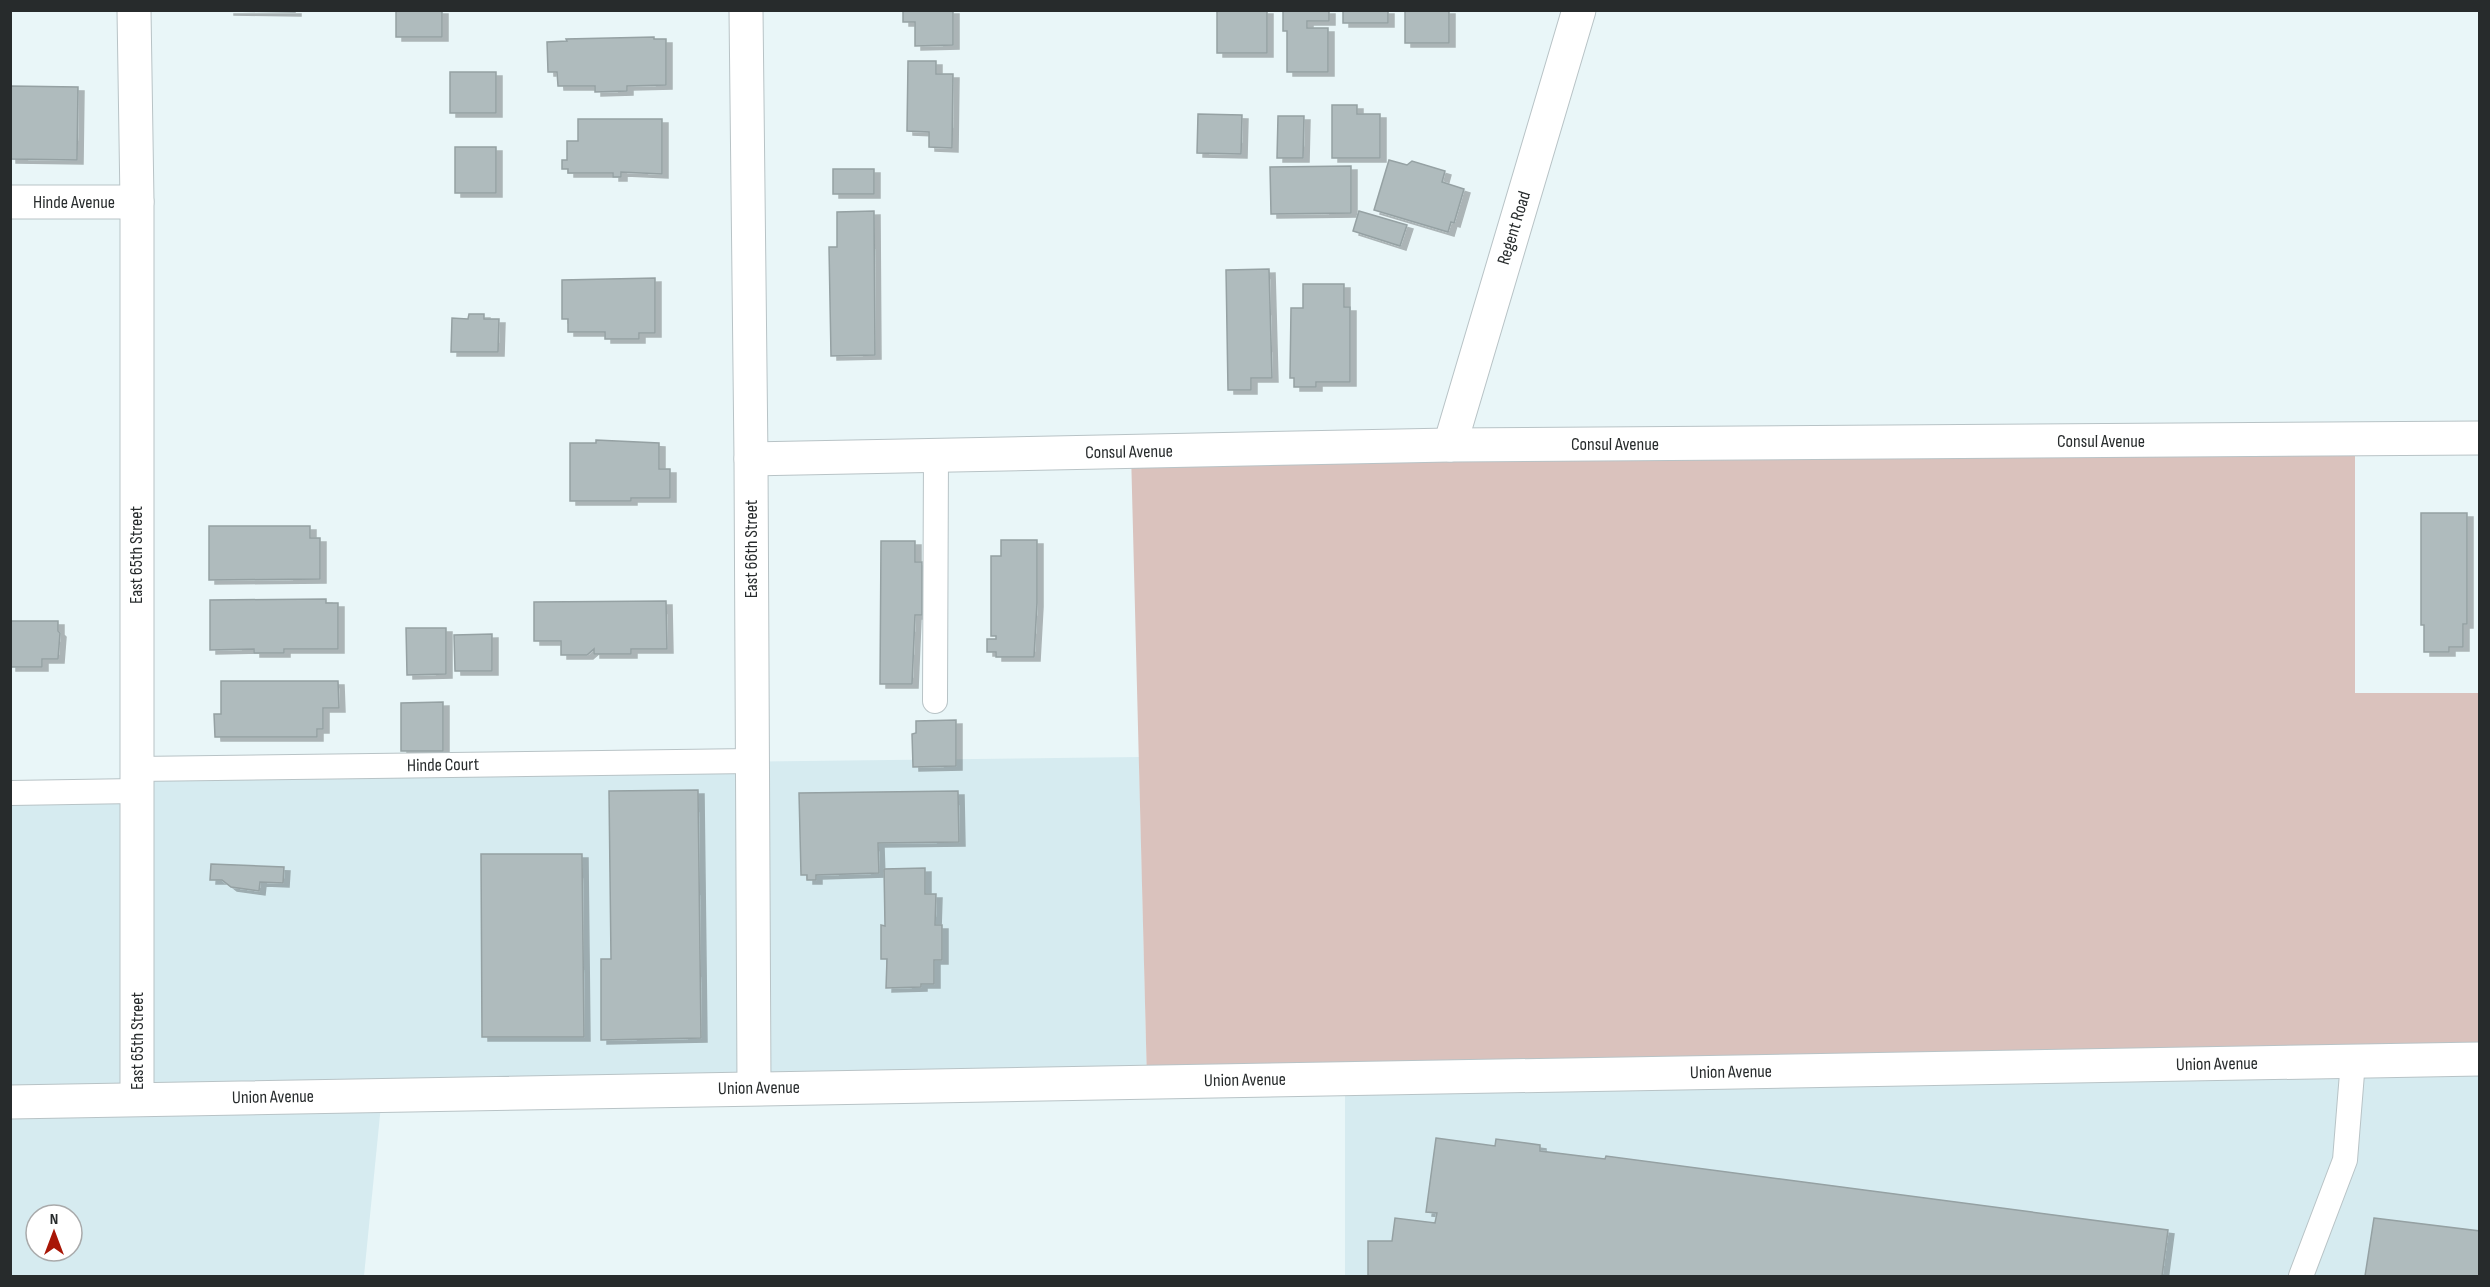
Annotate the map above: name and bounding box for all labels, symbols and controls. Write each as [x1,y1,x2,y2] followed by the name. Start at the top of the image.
[1493,189,1535,267] street label: Regent Road
[33,192,115,213] street label: Hinde Avenue
[2057,431,2145,452] street label: Consul Avenue
[1571,434,1659,455] street label: Consul Avenue
[1085,441,1173,463] street label: Consul Avenue
[741,499,762,598] street label: East 66th Street
[126,505,147,604] street label: East 65th Street
[407,754,480,776] street label: Hinde Court
[127,991,148,1090] street label: East 65th Street
[2176,1053,2258,1075] street label: Union Avenue
[1690,1061,1772,1083] street label: Union Avenue
[1204,1069,1286,1091] street label: Union Avenue
[718,1077,800,1099] street label: Union Avenue
[232,1086,314,1108] street label: Union Avenue
[24,1203,84,1263] north arrow
[50,1210,58,1229] text: N

